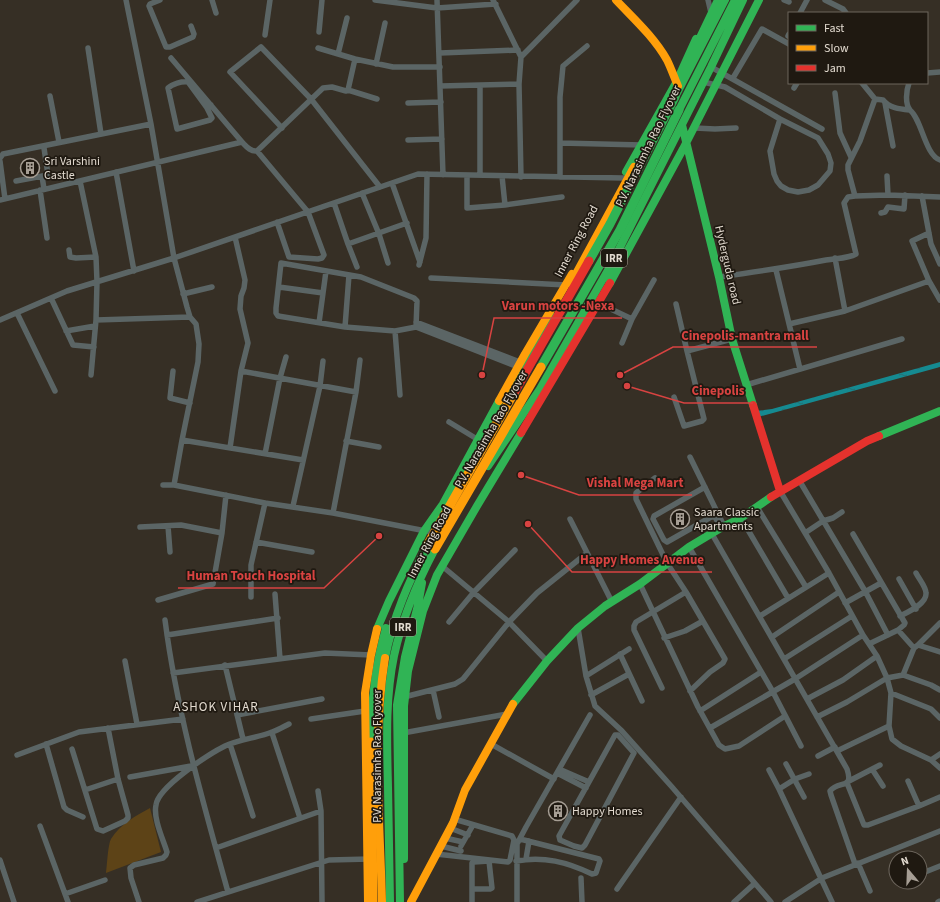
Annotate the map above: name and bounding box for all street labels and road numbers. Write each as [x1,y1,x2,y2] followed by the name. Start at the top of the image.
[612,82,686,210] street label: P.V. Narasimha Rao Flyover
[550,202,603,280] street label: Inner Ring Road
[710,224,745,306] street label: Hyderguda road
[601,249,627,267] road number: IRR
[451,366,533,491] street label: P.V. Narasimha Rao Flyover
[403,503,456,581] street label: Inner Ring Road
[390,618,416,636] road number: IRR
[369,688,386,823] street label: P.V. Narasimha Rao Flyover

